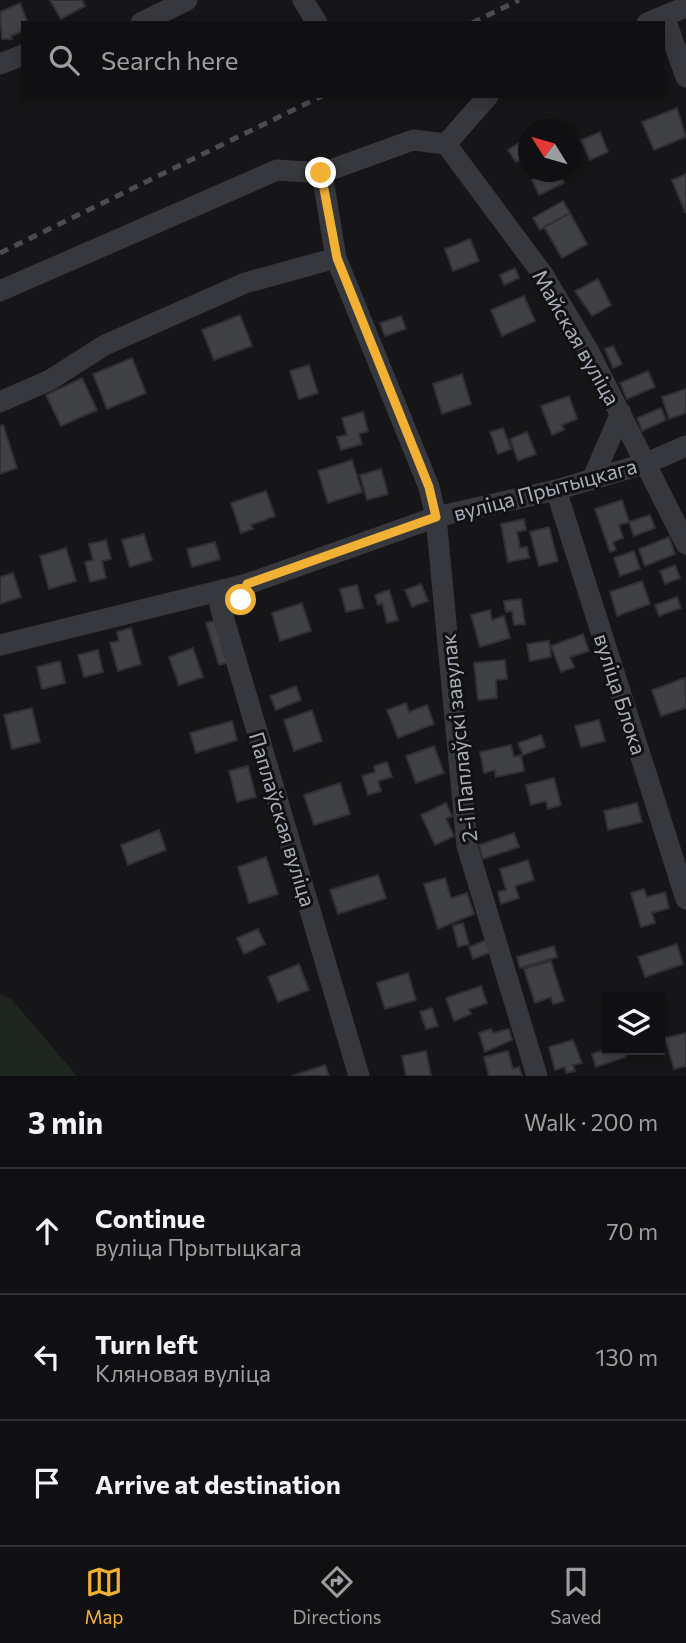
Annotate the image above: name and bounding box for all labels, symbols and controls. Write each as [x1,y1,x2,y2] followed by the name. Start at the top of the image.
[21,21,665,98] search box
[45,41,83,79] icon: search
[101,44,239,75] text: Search here
[518,119,581,182] north arrow
[305,157,336,188] route end
[528,265,626,409] street label: Майская вуліца
[451,453,639,525] street label: вуліца Прытыцкага
[225,584,256,615] route start
[590,630,652,758] street label: вуліца Блока
[435,633,481,843] street label: 2-і Паплаўскі завулак
[245,729,321,909] street label: Паплаўская вуліца
[602,992,665,1055] map controls
[602,992,665,1055] button: layers
[28,1103,103,1140] text: 3 min
[524,1108,658,1136] text: Walk · 200 m
[95,1202,205,1233] text: Continue
[28,1212,66,1250] icon: ahead
[606,1217,658,1245] text: 70 m
[95,1233,302,1261] text: вуліца Прытыцкага
[95,1328,198,1359] text: Turn left
[28,1338,66,1376] icon: left
[596,1343,658,1371] text: 130 m
[95,1359,271,1387] text: Кляновая вуліца
[28,1464,66,1502] icon: arrive
[95,1468,341,1499] text: Arrive at destination
[84,1563,124,1628] tab: Map
[292,1563,382,1628] tab: Directions
[550,1563,602,1628] tab: Saved

